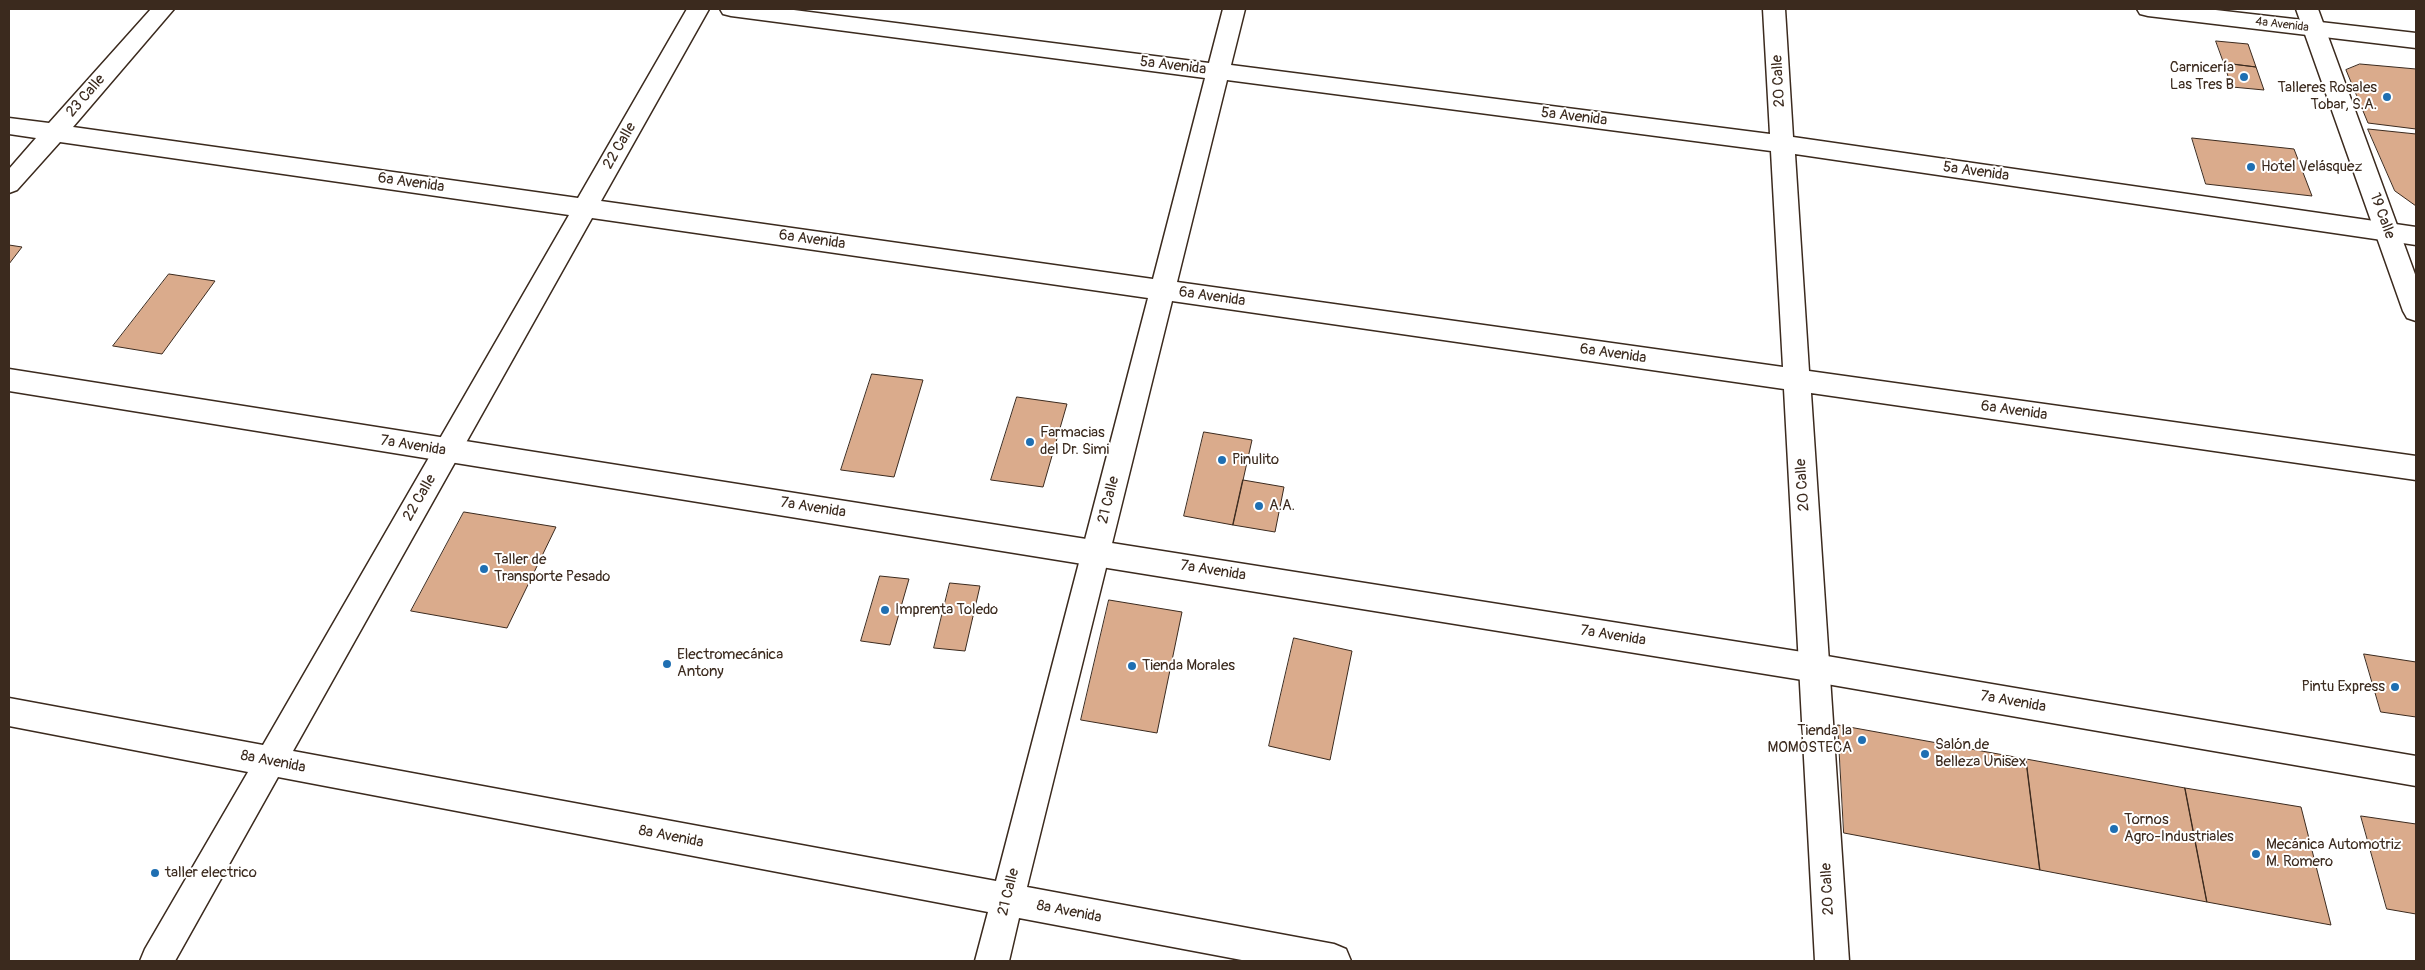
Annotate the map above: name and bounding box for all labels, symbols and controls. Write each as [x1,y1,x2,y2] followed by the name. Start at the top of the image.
[2254,15,2310,35] street label: 4a Avenida
[1139,53,1207,79] street label: 5a Avenida
[1769,54,1789,108] street label: 20 Calle
[2170,59,2234,94] place label: Carnicería Las Tres B
[63,71,109,121] street label: 23 Calle
[2238,71,2250,83] marker: Carnicería Las Tres B
[2278,79,2377,114] place label: Talleres Rosales Tobar, S.A.
[2381,91,2393,103] marker: Talleres Rosales Tobar, S.A.
[1540,104,1608,130] street label: 5a Avenida
[600,120,640,172] street label: 22 Calle
[1942,158,2010,186] street label: 5a Avenida
[2261,158,2362,176] place label: Hotel Velásquez
[2245,161,2257,173] marker: Hotel Velásquez
[377,169,445,197] street label: 6a Avenida
[2365,191,2399,241] street label: 19 Calle
[778,226,846,254] street label: 6a Avenida
[1178,283,1246,311] street label: 6a Avenida
[1579,340,1647,368] street label: 6a Avenida
[1980,397,2048,425] street label: 6a Avenida
[1040,424,1109,459] place label: Farmacias del Dr. Simi
[379,432,447,460] street label: 7a Avenida
[1024,436,1036,448] marker: Farmacias del Dr. Simi
[1232,451,1279,469] place label: Pinulito
[1216,454,1228,466] marker: Pinulito
[1792,458,1814,512] street label: 20 Calle
[400,472,440,524] street label: 22 Calle
[1094,474,1124,526] street label: 21 Calle
[779,494,847,522] street label: 7a Avenida
[1269,497,1295,515] place label: A.A.
[1253,500,1265,512] marker: A.A.
[494,551,610,586] place label: Taller de Transporte Pesado
[1179,557,1247,585] street label: 7a Avenida
[478,563,490,575] marker: Taller de Transporte Pesado
[895,601,998,619] place label: Imprenta Toledo
[879,604,891,616] marker: Imprenta Toledo
[1579,622,1647,650] street label: 7a Avenida
[677,646,783,681] place label: Electromecánica Antony
[1142,657,1235,675] place label: Tienda Morales
[661,658,673,670] marker: Electromecánica Antony
[1126,660,1138,672] marker: Tienda Morales
[2302,678,2385,696] place label: Pintu Express
[2389,681,2401,693] marker: Pintu Express
[1979,687,2047,717] street label: 7a Avenida
[1767,722,1852,757] place label: Tienda la MOMOSTECA
[1856,734,1868,746] marker: Tienda la MOMOSTECA
[1935,736,2026,771] place label: Salón de Belleza Unisex
[239,747,307,777] street label: 8a Avenida
[1919,748,1931,760] marker: Salón de Belleza Unisex
[2124,811,2234,846] place label: Tornos Agro-Industriales
[637,822,705,852] street label: 8a Avenida
[2108,823,2120,835] marker: Tornos Agro-Industriales
[2266,836,2401,871] place label: Mecánica Automotriz M. Romero
[2250,848,2262,860] marker: Mecánica Automotriz M. Romero
[1818,862,1838,916] street label: 20 Calle
[165,864,257,882] place label: taller electrico
[994,866,1024,918] street label: 21 Calle
[149,867,161,879] marker: taller electrico
[1035,897,1103,927] street label: 8a Avenida

